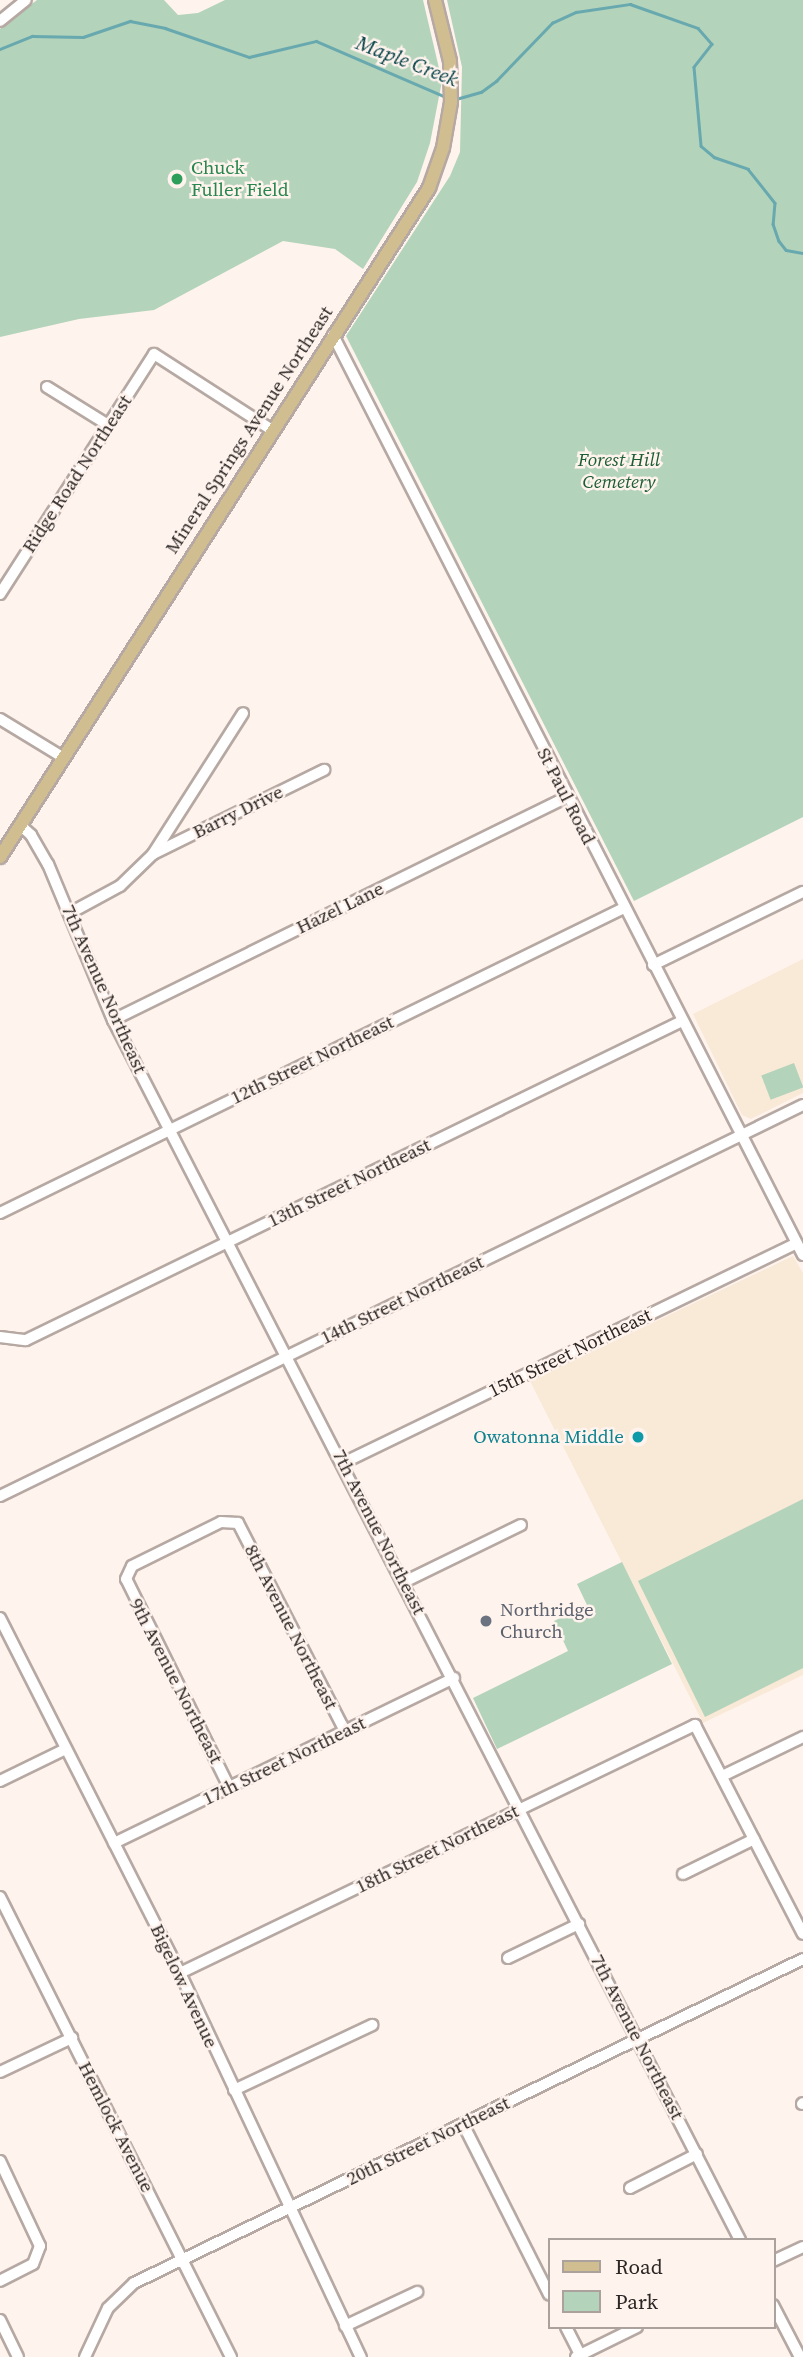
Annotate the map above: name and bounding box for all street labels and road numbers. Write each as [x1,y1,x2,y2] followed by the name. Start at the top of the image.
[160,302,338,558] street label: Mineral Springs Avenue Northeast
[17,391,137,557] street label: Ridge Road Northeast
[532,744,600,848] street label: St Paul Road
[189,780,287,844] street label: Barry Drive
[292,877,388,939] street label: Hazel Lane
[57,901,151,1077] street label: 7th Avenue Northeast
[227,1011,397,1109] street label: 12th Street Northeast
[264,1134,434,1232] street label: 13th Street Northeast
[317,1251,487,1349] street label: 14th Street Northeast
[485,1304,655,1402] street label: 15th Street Northeast
[328,1446,430,1618] street label: 7th Avenue Northeast
[240,1541,342,1713] street label: 8th Avenue Northeast
[125,1595,227,1767] street label: 9th Avenue Northeast
[199,1712,369,1810] street label: 17th Street Northeast
[352,1800,522,1898] street label: 18th Street Northeast
[145,1920,223,2052] street label: Bigelow Avenue
[586,1951,688,2123] street label: 7th Avenue Northeast
[73,2058,159,2196] street label: Hemlock Avenue
[343,2092,513,2190] street label: 20th Street Northeast

